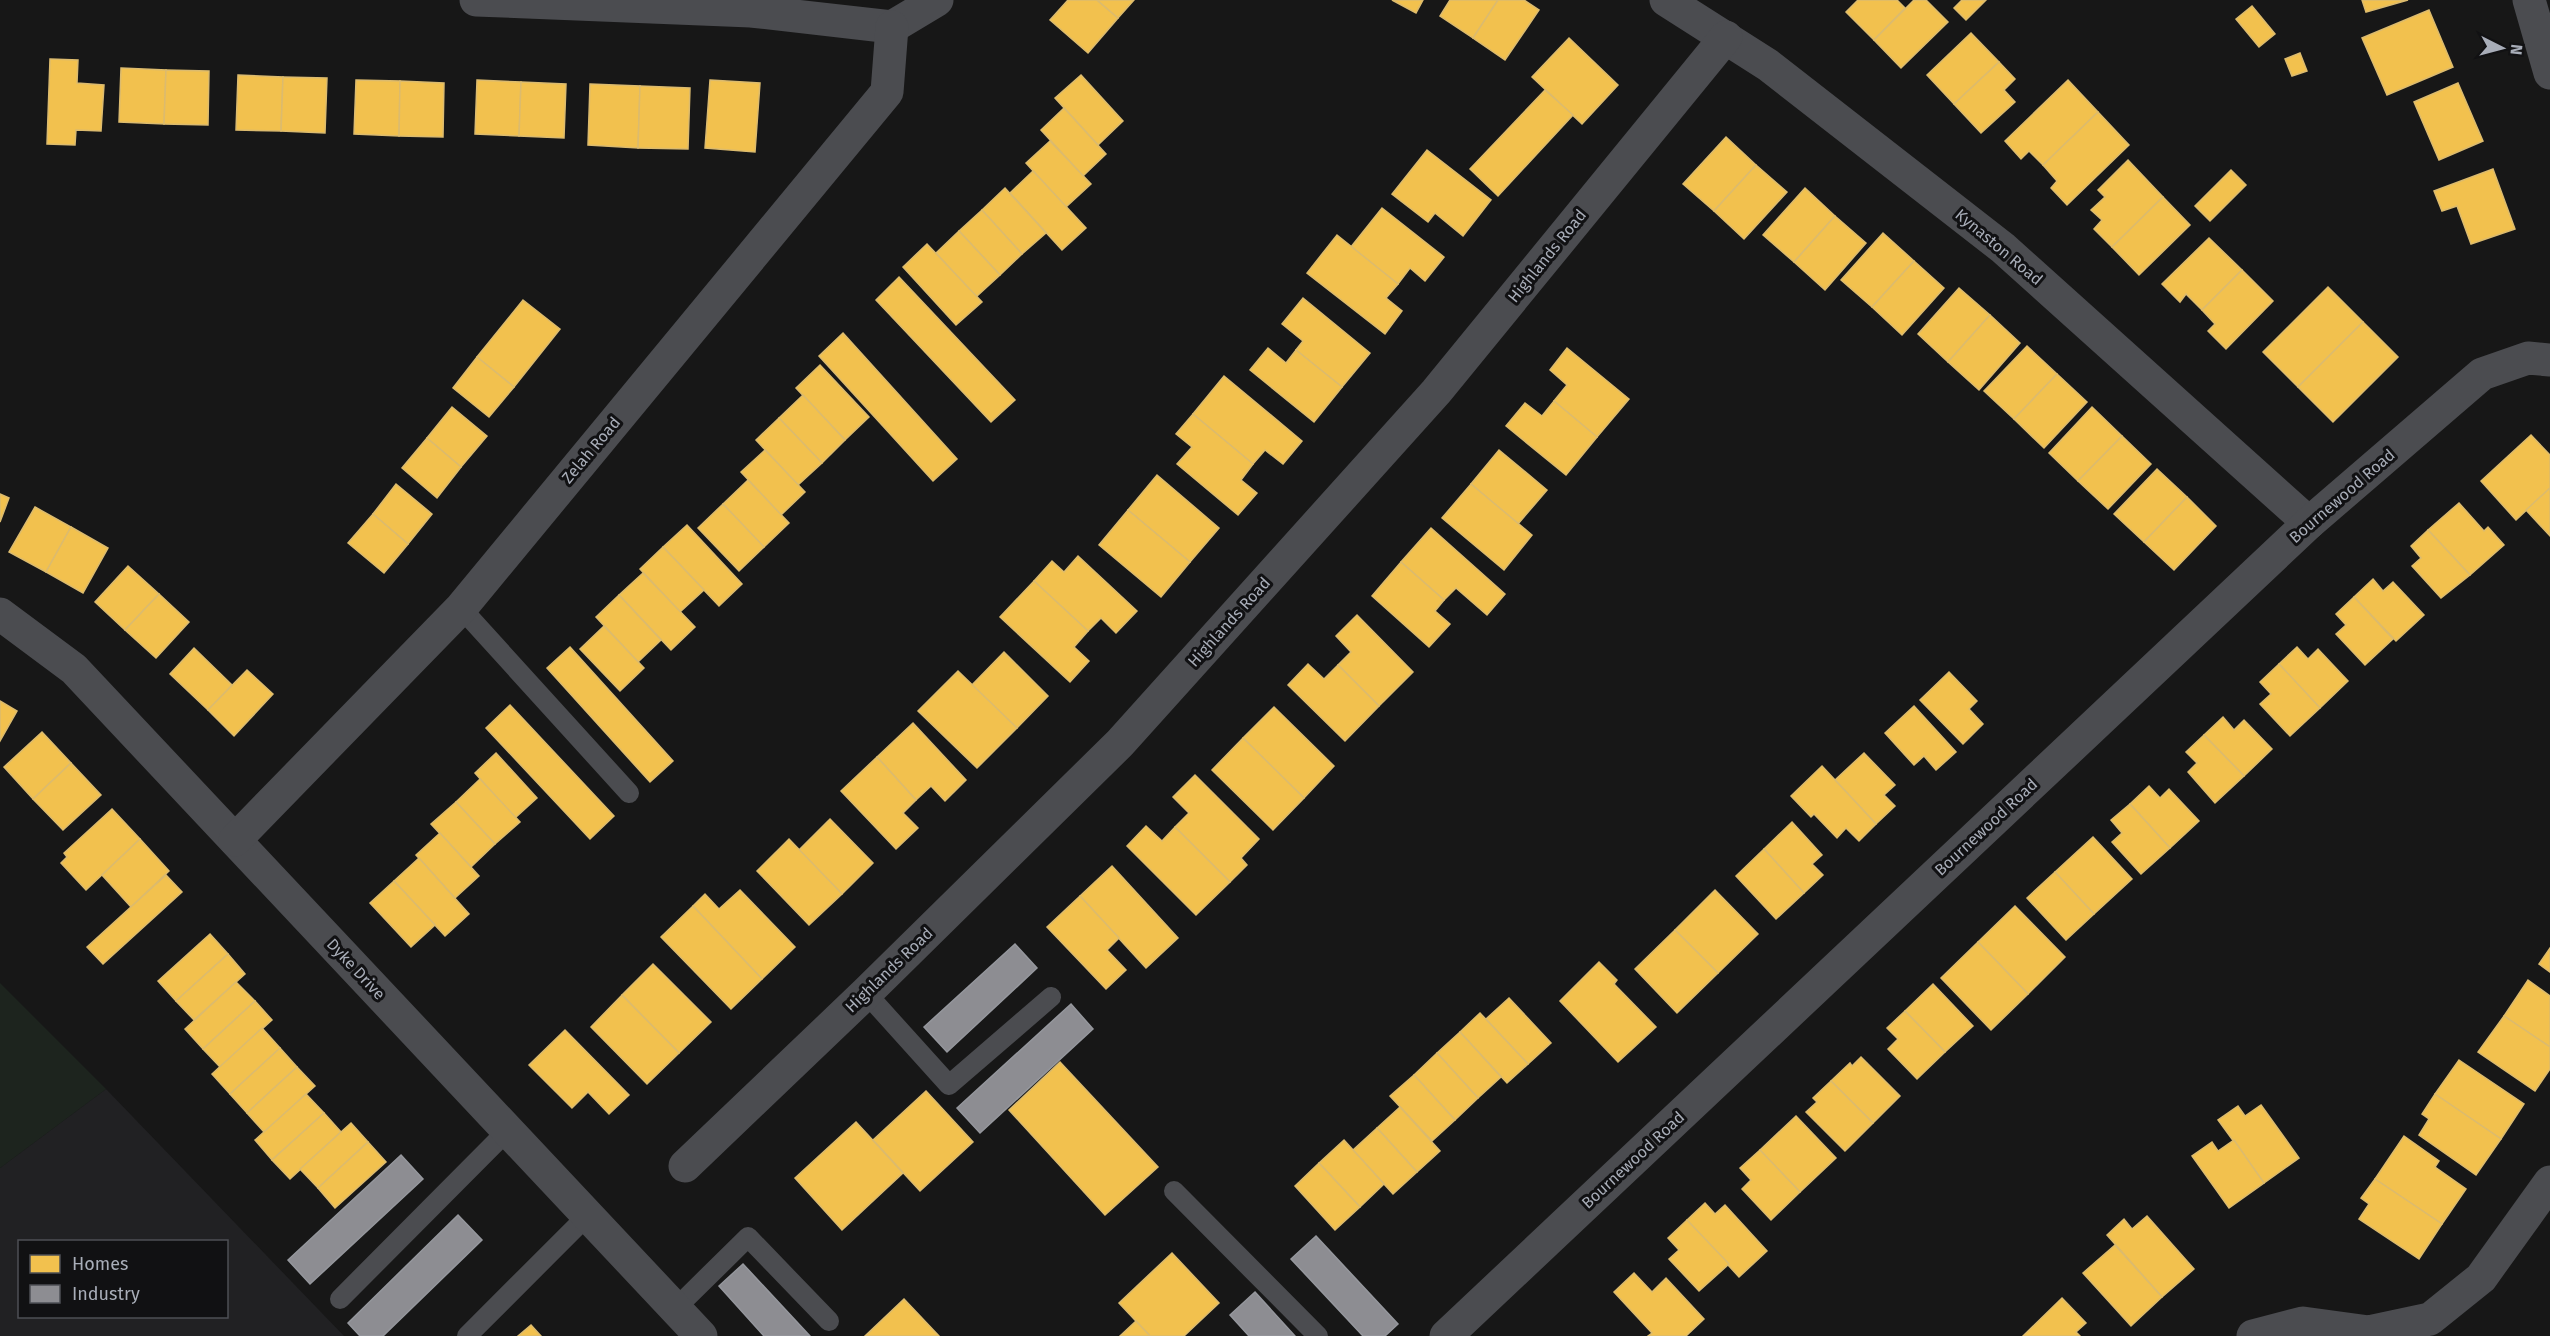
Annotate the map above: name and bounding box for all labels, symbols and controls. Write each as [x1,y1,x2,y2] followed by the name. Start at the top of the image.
[2472,18,2532,78] north arrow
[2506,43,2526,56] text: N
[1952,205,2046,289] street label: Kynaston Road
[1504,206,1590,306] street label: Highlands Road
[558,413,624,487] street label: Zelah Road
[2285,445,2399,547] street label: Bournewood Road
[1184,573,1274,671] street label: Highlands Road
[1931,775,2041,879] street label: Bournewood Road
[841,924,937,1016] street label: Highlands Road
[323,934,389,1004] street label: Dyke Drive
[1578,1108,1688,1212] street label: Bournewood Road
[18,1240,228,1318] legend
[72,1253,128,1275] text: Homes
[72,1283,140,1305] text: Industry

